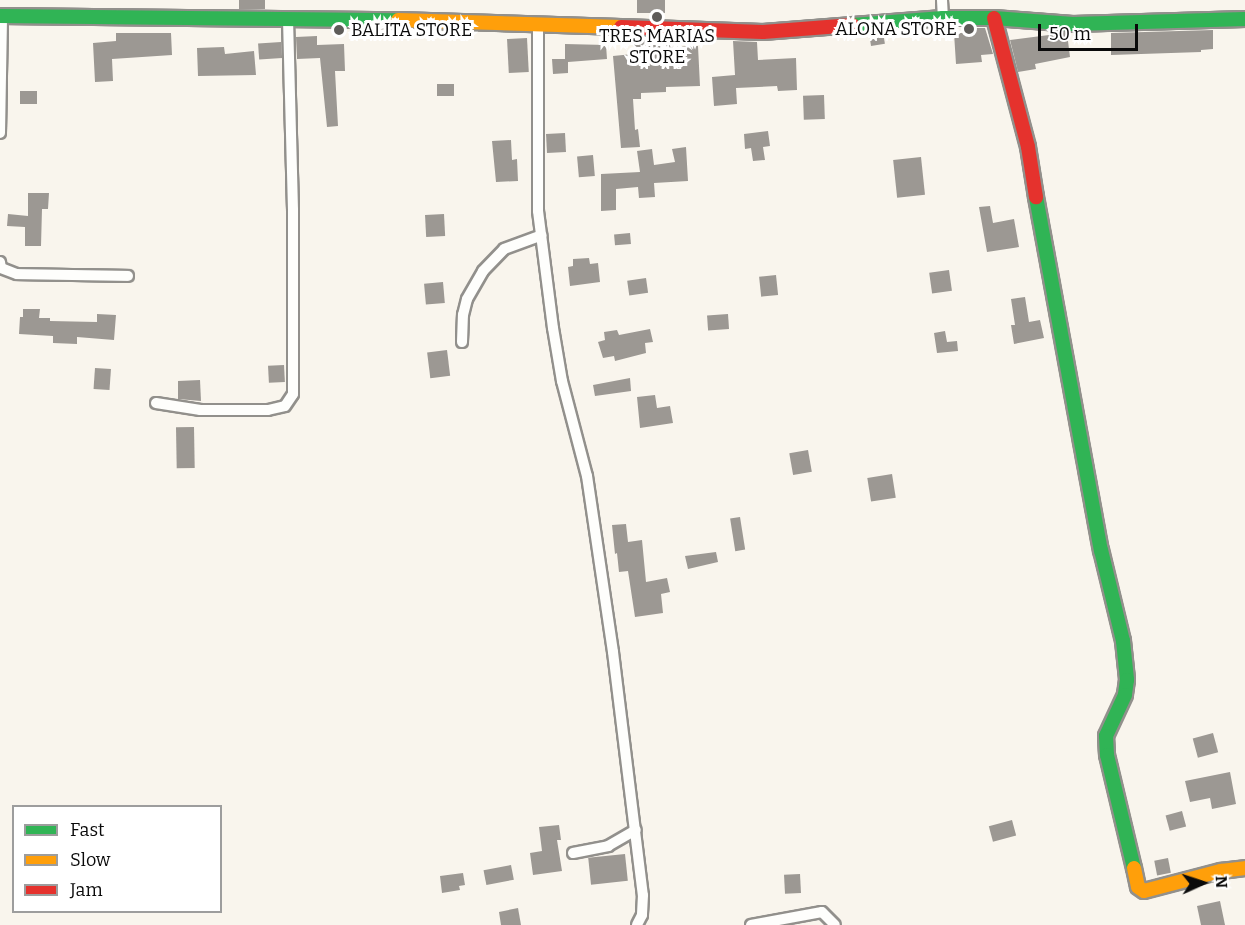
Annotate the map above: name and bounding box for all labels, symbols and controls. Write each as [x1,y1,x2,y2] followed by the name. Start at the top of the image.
[650,10,664,24] marker: TRES MARIAS STORE
[1041,12,1142,50] scale bar
[835,18,957,40] place label: ALONA STORE
[351,19,472,41] place label: BALITA STORE
[962,22,976,36] marker: ALONA STORE
[332,23,346,37] marker: BALITA STORE
[1049,23,1091,45] text: 50 m
[599,26,715,68] place label: TRES MARIAS STORE
[12,805,222,913] legend
[70,819,105,841] text: Fast
[70,849,110,871] text: Slow
[1173,853,1233,913] north arrow
[1212,875,1231,889] text: N
[70,879,103,901] text: Jam

